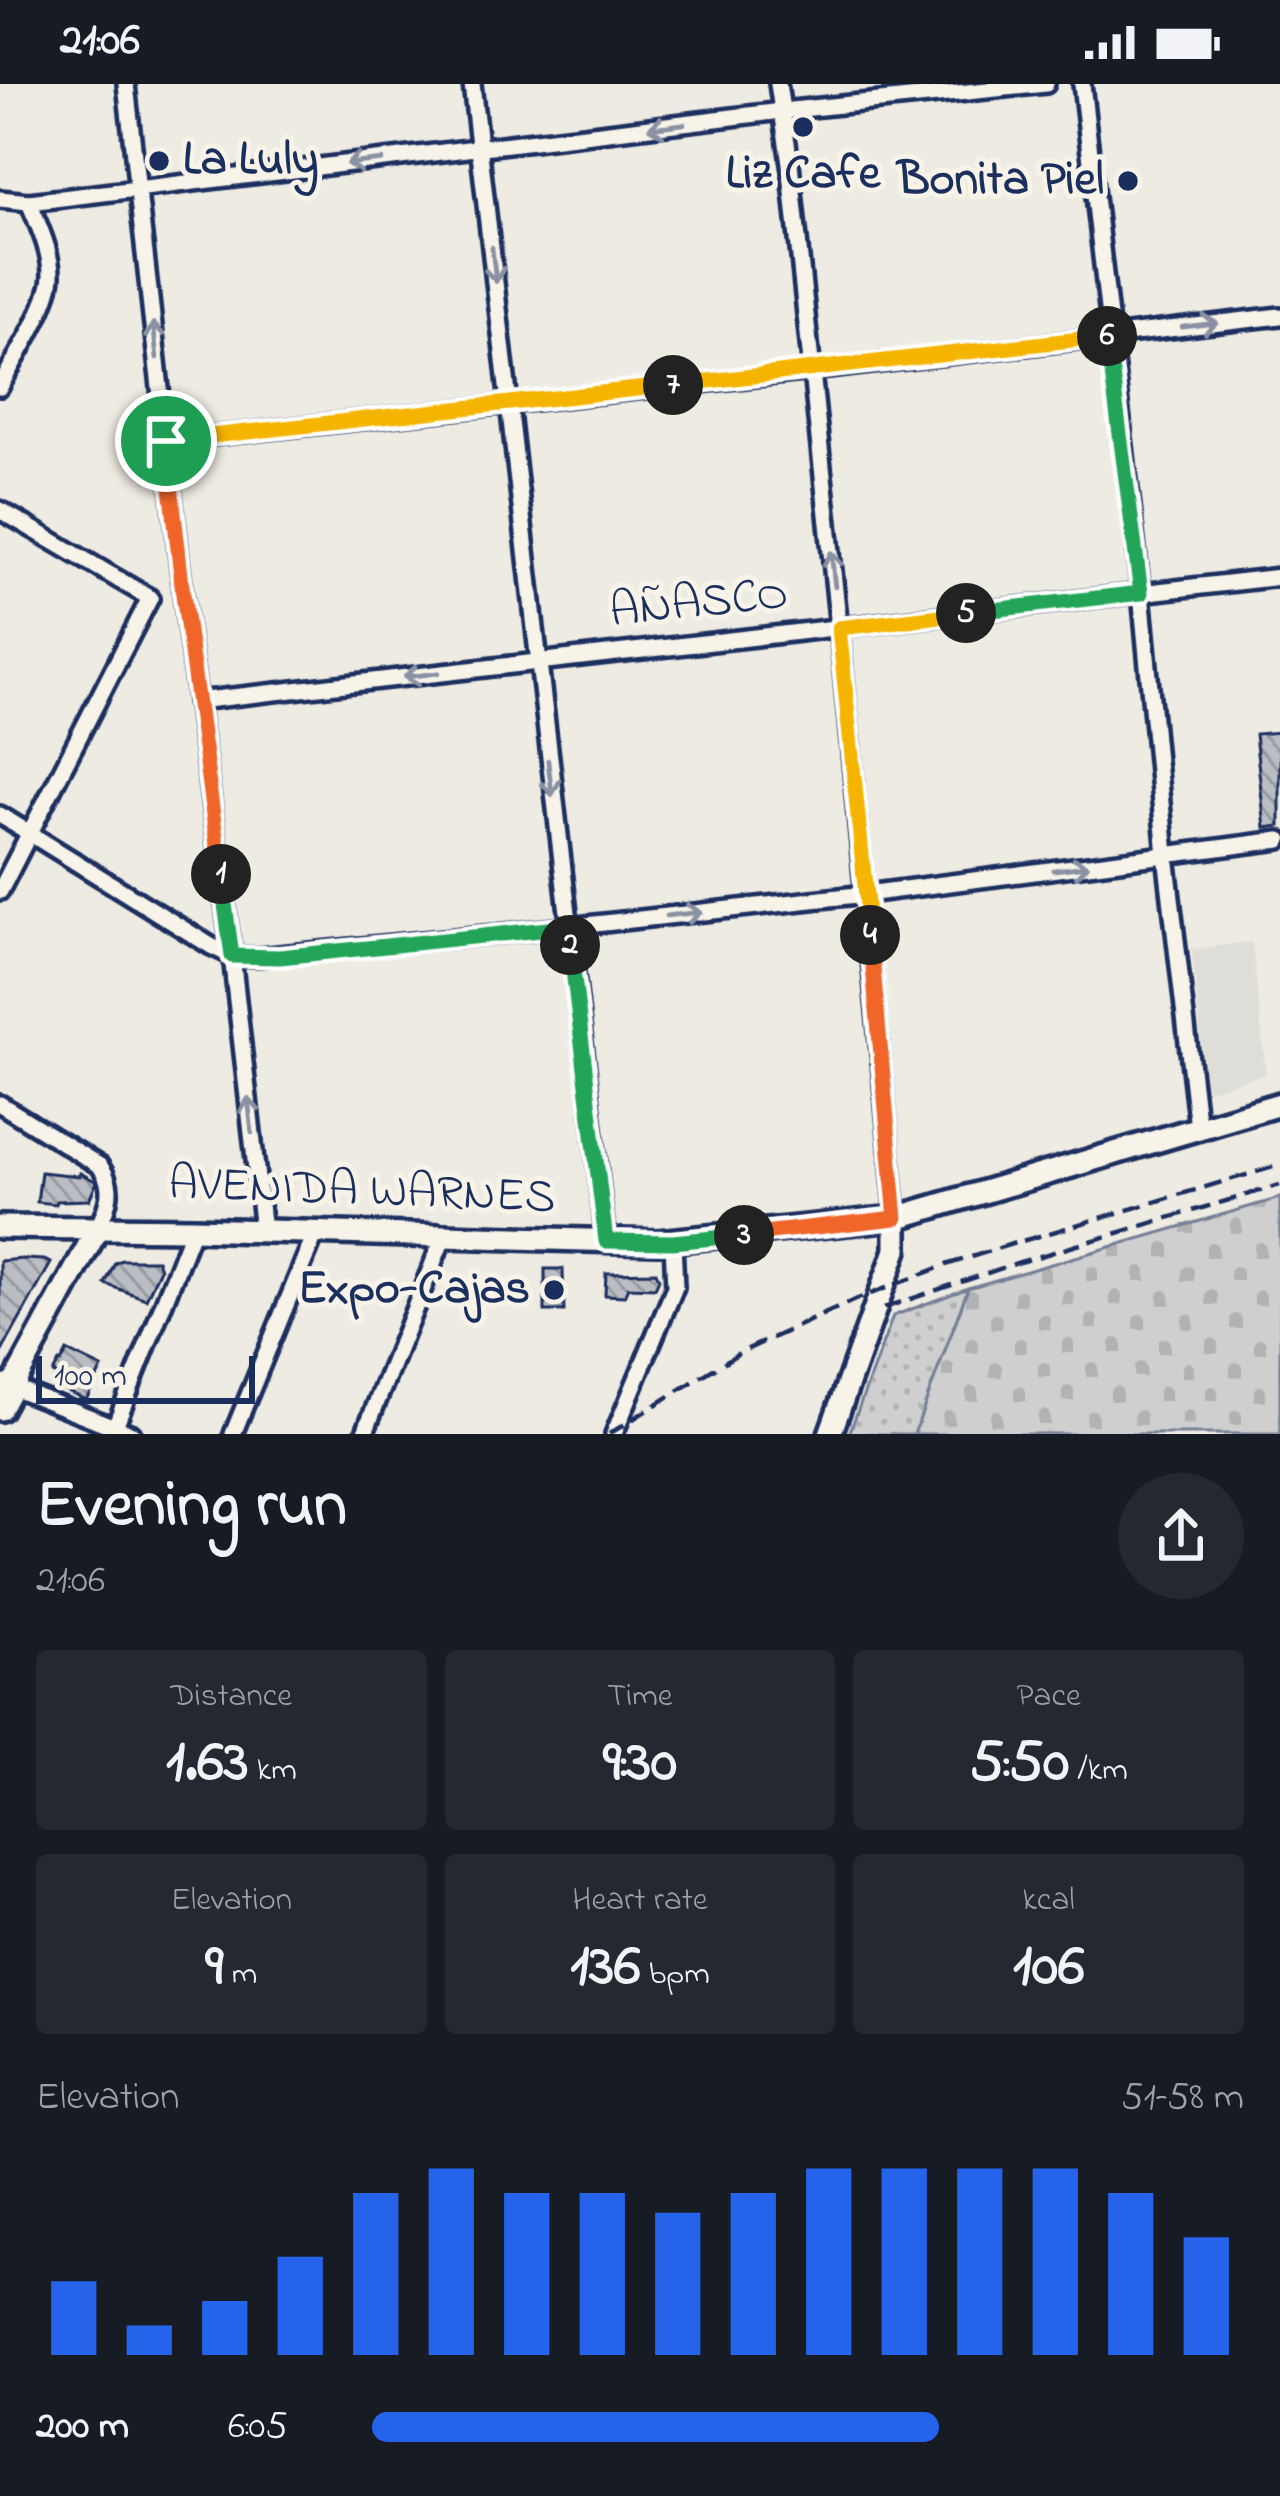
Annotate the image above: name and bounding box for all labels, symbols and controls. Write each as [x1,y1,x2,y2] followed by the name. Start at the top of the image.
[60,9,140,75] text: 21:06
[790,114,816,140] marker: Liz Cafe
[647,115,686,137] one-way arrow
[183,126,319,196] place label: La Luly
[726,140,882,210] place label: Liz Cafe
[895,146,1104,216] place label: Bonita Piel
[146,148,172,174] marker: La Luly
[345,151,384,173] one-way arrow
[1115,168,1141,194] marker: Bonita Piel
[483,245,506,284] one-way arrow
[1077,306,1137,366] pin: 6
[1100,312,1114,360] text: 6
[1180,314,1219,336] one-way arrow
[143,321,165,360] one-way arrow
[643,355,703,415] pin: 7
[666,361,680,409] text: 7
[115,390,217,492] pin
[133,408,199,474] icon: arrive
[821,550,844,589] one-way arrow
[606,560,792,648] street label: AÑASCO
[936,583,996,643] pin: 5
[957,589,975,637] text: 5
[402,665,441,687] one-way arrow
[540,758,562,797] one-way arrow
[191,844,251,904] pin: 1
[216,850,226,898] text: 1
[1051,856,1090,878] one-way arrow
[664,903,703,925] one-way arrow
[840,905,900,965] pin: 4
[863,911,877,959] text: 4
[540,915,600,975] pin: 2
[562,921,578,969] text: 2
[238,1096,261,1135] one-way arrow
[167,1150,557,1234] street label: AVENIDA WARNES
[714,1205,774,1265] pin: 3
[737,1211,751,1259] text: 3
[298,1255,530,1325] place label: Expo-Cajas
[541,1277,567,1303] marker: Expo-Cajas
[36,1350,255,1403] scale bar
[54,1353,127,1401] text: 100 m
[36,1460,347,1556] text: Evening run
[1118,1473,1244,1599] button: share
[36,1553,105,1610] text: 21:06
[171,1673,292,1721] text: Distance
[607,1673,673,1721] text: Time
[1016,1673,1081,1721] text: Pace
[166,1721,248,1808] text: 1.63
[603,1721,677,1808] text: 9:30
[970,1721,1069,1808] text: 5:50
[248,1747,297,1795] text: km
[1069,1747,1128,1795] text: /km
[171,1877,292,1925] text: Elevation
[572,1877,708,1925] text: Heart rate
[1022,1877,1075,1925] text: kcal
[205,1925,223,2012] text: 9
[570,1925,641,2012] text: 136
[1013,1925,1084,2012] text: 106
[223,1951,257,1999] text: m
[641,1951,710,1999] text: bpm
[36,2070,179,2127] text: Elevation
[1121,2070,1244,2127] text: 51–58 m
[36,2399,129,2456] text: 200 m
[228,2399,288,2456] text: 6:05

